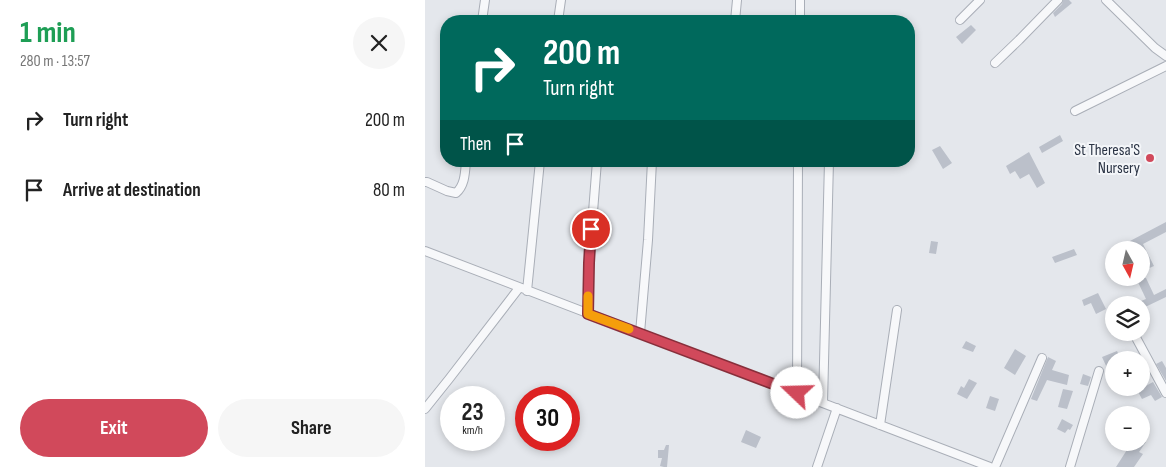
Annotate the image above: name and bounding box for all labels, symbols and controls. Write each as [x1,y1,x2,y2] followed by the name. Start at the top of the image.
[20,15,76,51] text: 1 min
[353,17,405,69] button: close
[543,32,620,75] text: 200 m
[460,35,525,100] icon: right
[20,52,90,71] text: 280 m · 13:57
[543,75,614,102] text: Turn right
[20,106,48,134] icon: right
[63,109,128,132] text: Turn right
[365,109,405,132] text: 200 m
[501,130,529,158] icon: arrive
[460,133,491,156] text: Then
[1074,141,1140,178] place label: St Theresa'S Nursery
[1144,152,1156,164] marker: St Theresa'S Nursery
[20,176,48,204] icon: arrive
[63,179,201,202] text: Arrive at destination
[373,179,405,202] text: 80 m
[570,208,612,250] pin
[577,215,605,243] icon: arrive
[1105,241,1150,286] north arrow
[1105,241,1150,451] map controls
[1105,296,1150,341] button: layers
[1105,351,1150,396] button: +
[770,366,822,418] position arrow
[515,386,580,451] speed limit sign: 30
[461,397,484,428] text: 23
[20,399,208,457] button: Exit
[218,399,405,457] button: Share
[1105,406,1150,451] button: −
[462,423,483,438] text: km/h

